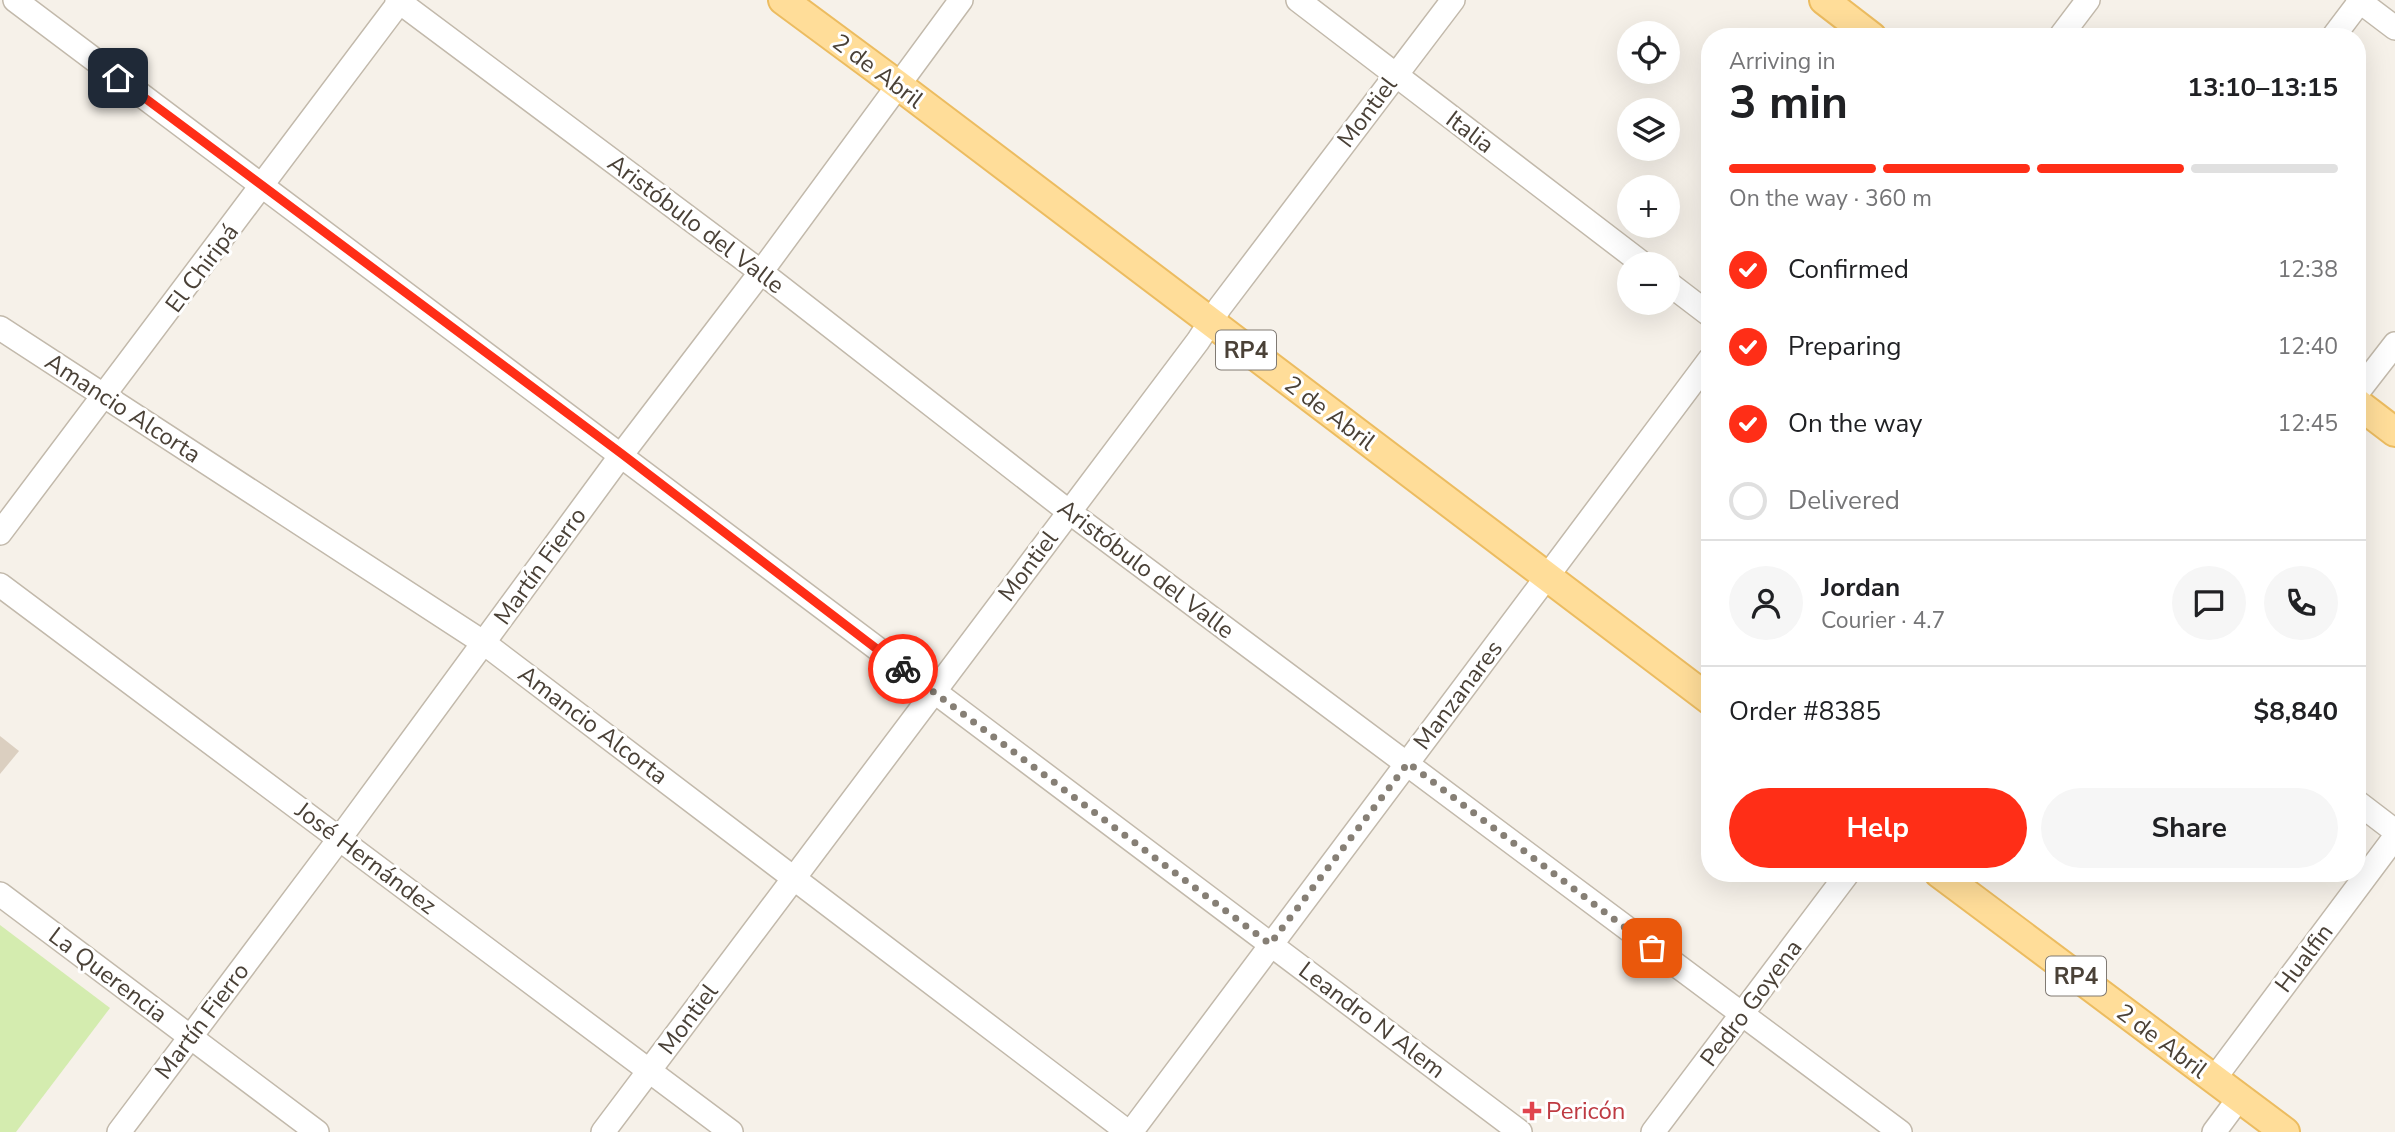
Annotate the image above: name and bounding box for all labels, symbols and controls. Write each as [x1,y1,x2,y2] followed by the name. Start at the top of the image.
[1617,21,1680,315] map controls
[1617,21,1680,84] button: locate
[826,26,930,116] street label: 2 de Abril
[1729,46,1836,77] text: Arriving in
[88,48,148,108] pin
[99,59,137,97] icon: home
[1330,70,1404,154] street label: Montiel
[2187,70,2338,105] text: 13:10–13:15
[1729,71,1848,134] text: 3 min
[1617,98,1680,161] button: layers
[1439,103,1501,161] street label: Italia
[601,147,791,301] street label: Aristóbulo del Valle
[1617,175,1680,238] button: +
[1729,183,1932,214] text: On the way · 360 m
[158,217,246,319] street label: El Chiripá
[1729,251,1767,289] icon: check
[1617,252,1680,315] button: −
[1788,252,1909,287] text: Confirmed
[2278,254,2338,285] text: 12:38
[1729,328,1767,366] icon: check
[1788,329,1901,364] text: Preparing
[1216,330,1276,370] road number: RP4
[2278,331,2338,362] text: 12:40
[39,346,207,470] street label: Amancio Alcorta
[1278,368,1382,458] street label: 2 de Abril
[1729,405,1767,443] icon: check
[1788,406,1922,441] text: On the way
[2278,408,2338,439] text: 12:45
[1788,483,1900,518] text: Delivered
[1051,492,1241,646] street label: Aristóbulo del Valle
[486,501,594,631] street label: Martín Fierro
[991,524,1065,608] street label: Montiel
[1729,566,1803,640] button: person
[2172,566,2246,640] button: chat
[2264,566,2338,640] button: phone
[1821,570,1900,605] text: Jordan
[1821,605,1945,636] text: Courier · 4.7
[868,634,938,704] courier
[1406,634,1510,756] street label: Manzanares
[884,650,922,688] icon: bike
[512,658,674,792] street label: Amancio Alcorta
[1729,694,1881,729] text: Order #8385
[2254,694,2338,729] text: $8,840
[1729,788,2027,868] button: Help
[2041,788,2338,868] button: Share
[288,794,443,922] street label: José Hernández
[2268,917,2340,999] street label: Hualfin
[1622,918,1682,978] pin
[42,920,174,1030] street label: La Querencia
[1633,929,1671,967] icon: bag
[1693,933,1809,1073] street label: Pedro Goyena
[1292,954,1452,1086] street label: Leandro N Alem
[148,956,256,1086] street label: Martín Fierro
[2046,956,2106,995] road number: RP4
[651,977,725,1061] street label: Montiel
[2110,996,2214,1086] street label: 2 de Abril
[1546,1095,1625,1127] place label: Pericón
[1524,1103,1540,1119] marker: Pericón

